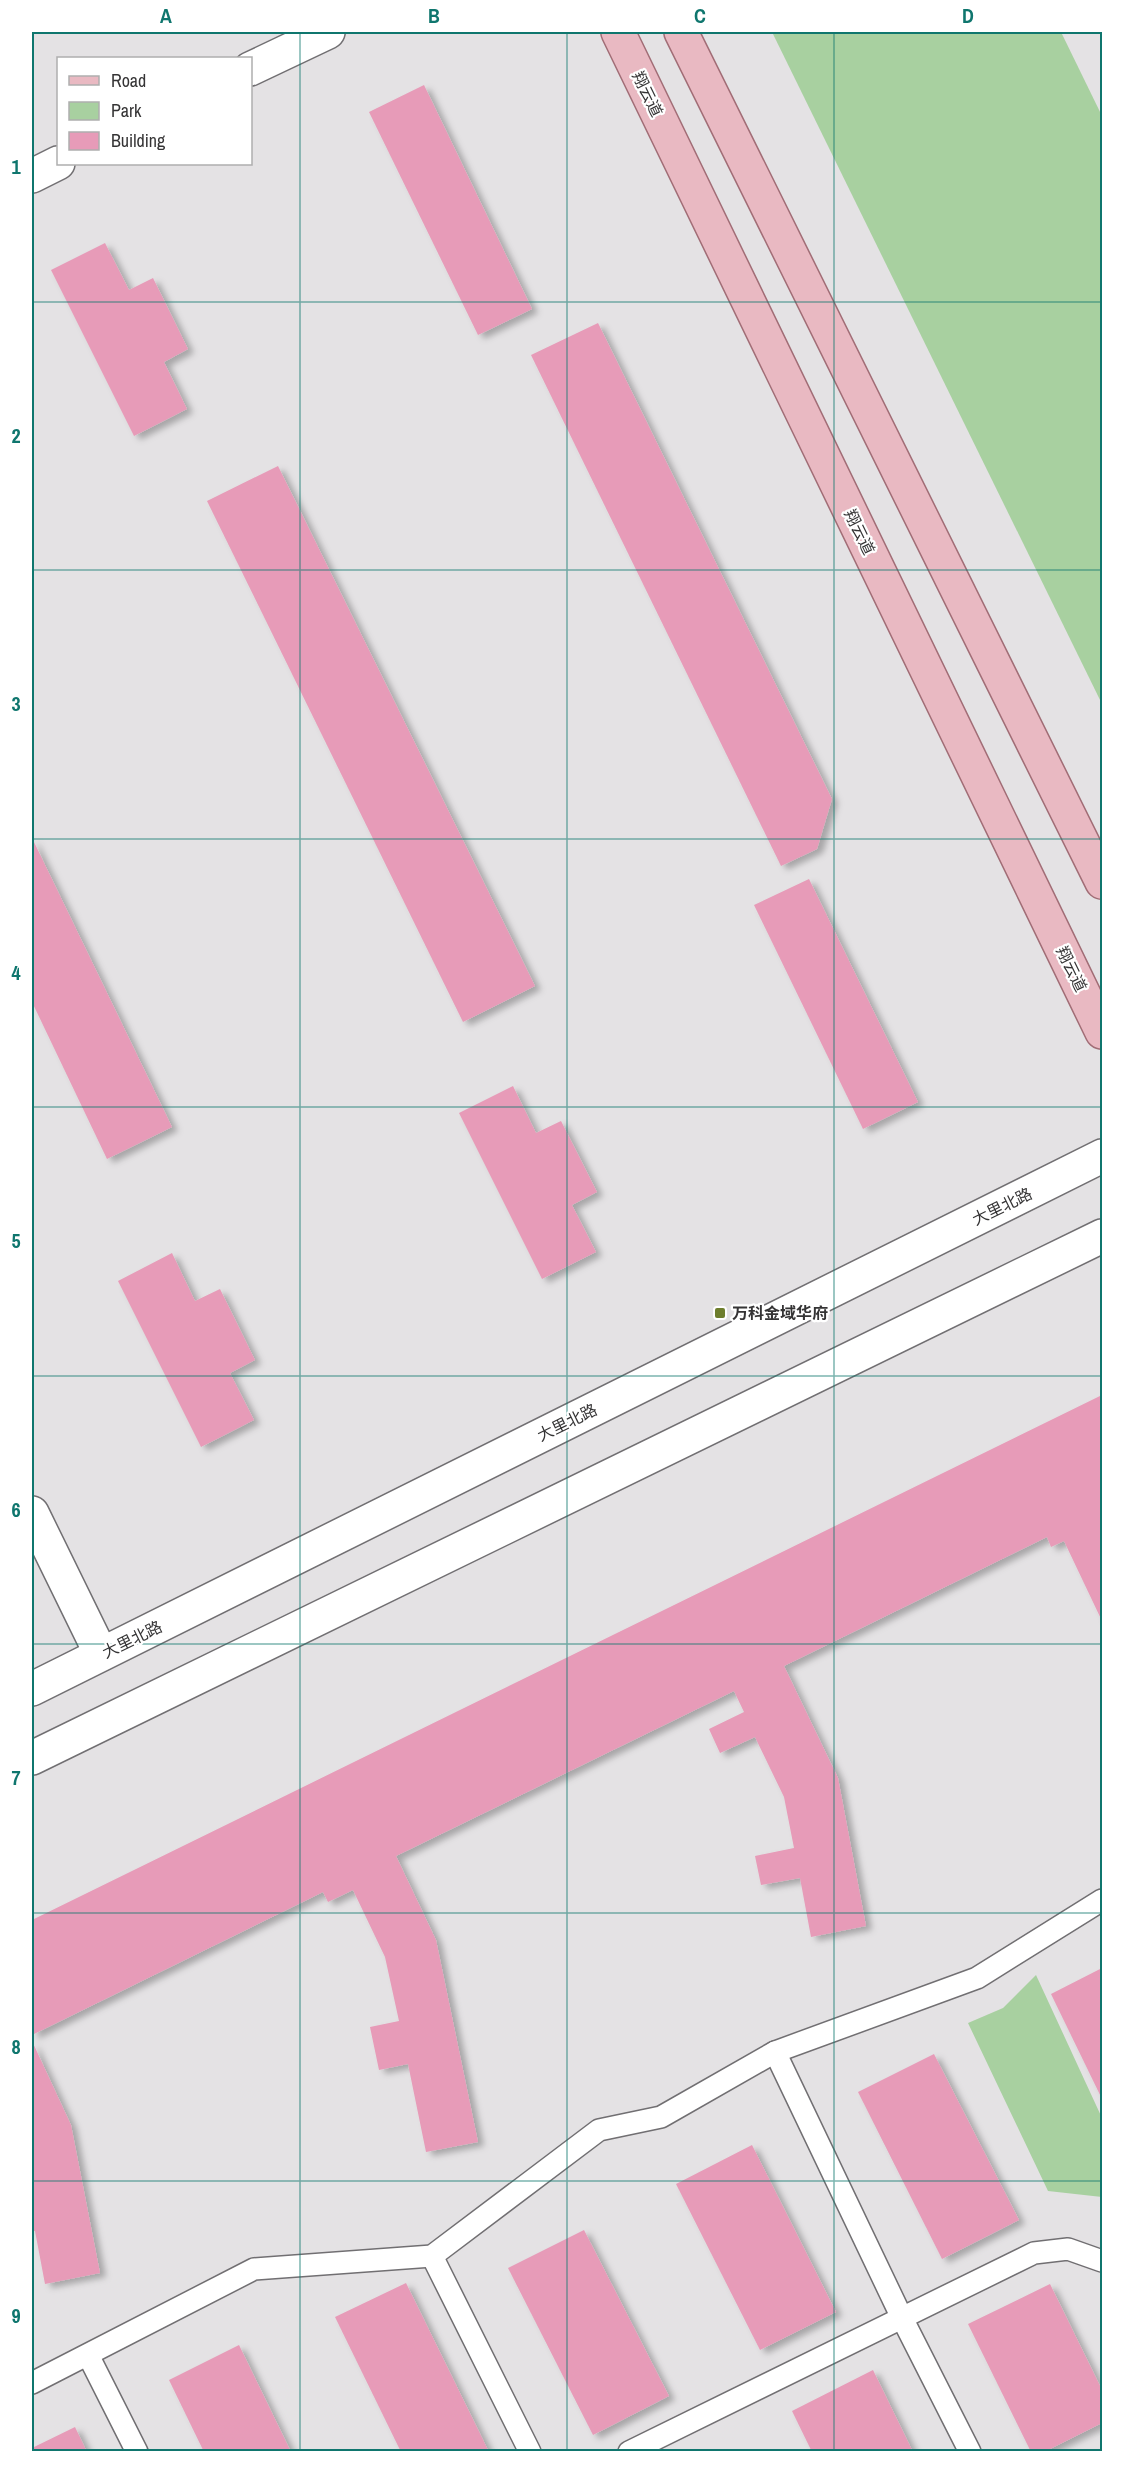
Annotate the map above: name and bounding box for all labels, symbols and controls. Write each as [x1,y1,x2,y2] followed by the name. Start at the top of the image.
[160,2,172,29] text: A
[428,2,440,29] text: B
[694,2,706,29] text: C
[962,2,974,29] text: D
[57,57,252,165] legend
[111,68,146,93] text: Road
[628,68,668,120] street label: 翔云道
[111,98,142,123] text: Park
[111,128,166,153] text: Building
[11,153,21,180] text: 1
[11,422,21,449] text: 2
[840,506,880,558] street label: 翔云道
[11,690,21,717] text: 3
[1052,943,1092,995] street label: 翔云道
[11,959,21,986] text: 4
[968,1182,1036,1230] street label: 大里北路
[11,1227,21,1254] text: 5
[732,1302,828,1324] place label: 万科金域华府
[713,1306,727,1320] marker: 万科金域华府
[533,1398,601,1446] street label: 大里北路
[11,1496,21,1523] text: 6
[98,1615,166,1663] street label: 大里北路
[11,1764,21,1791] text: 7
[11,2033,21,2060] text: 8
[11,2302,21,2329] text: 9

